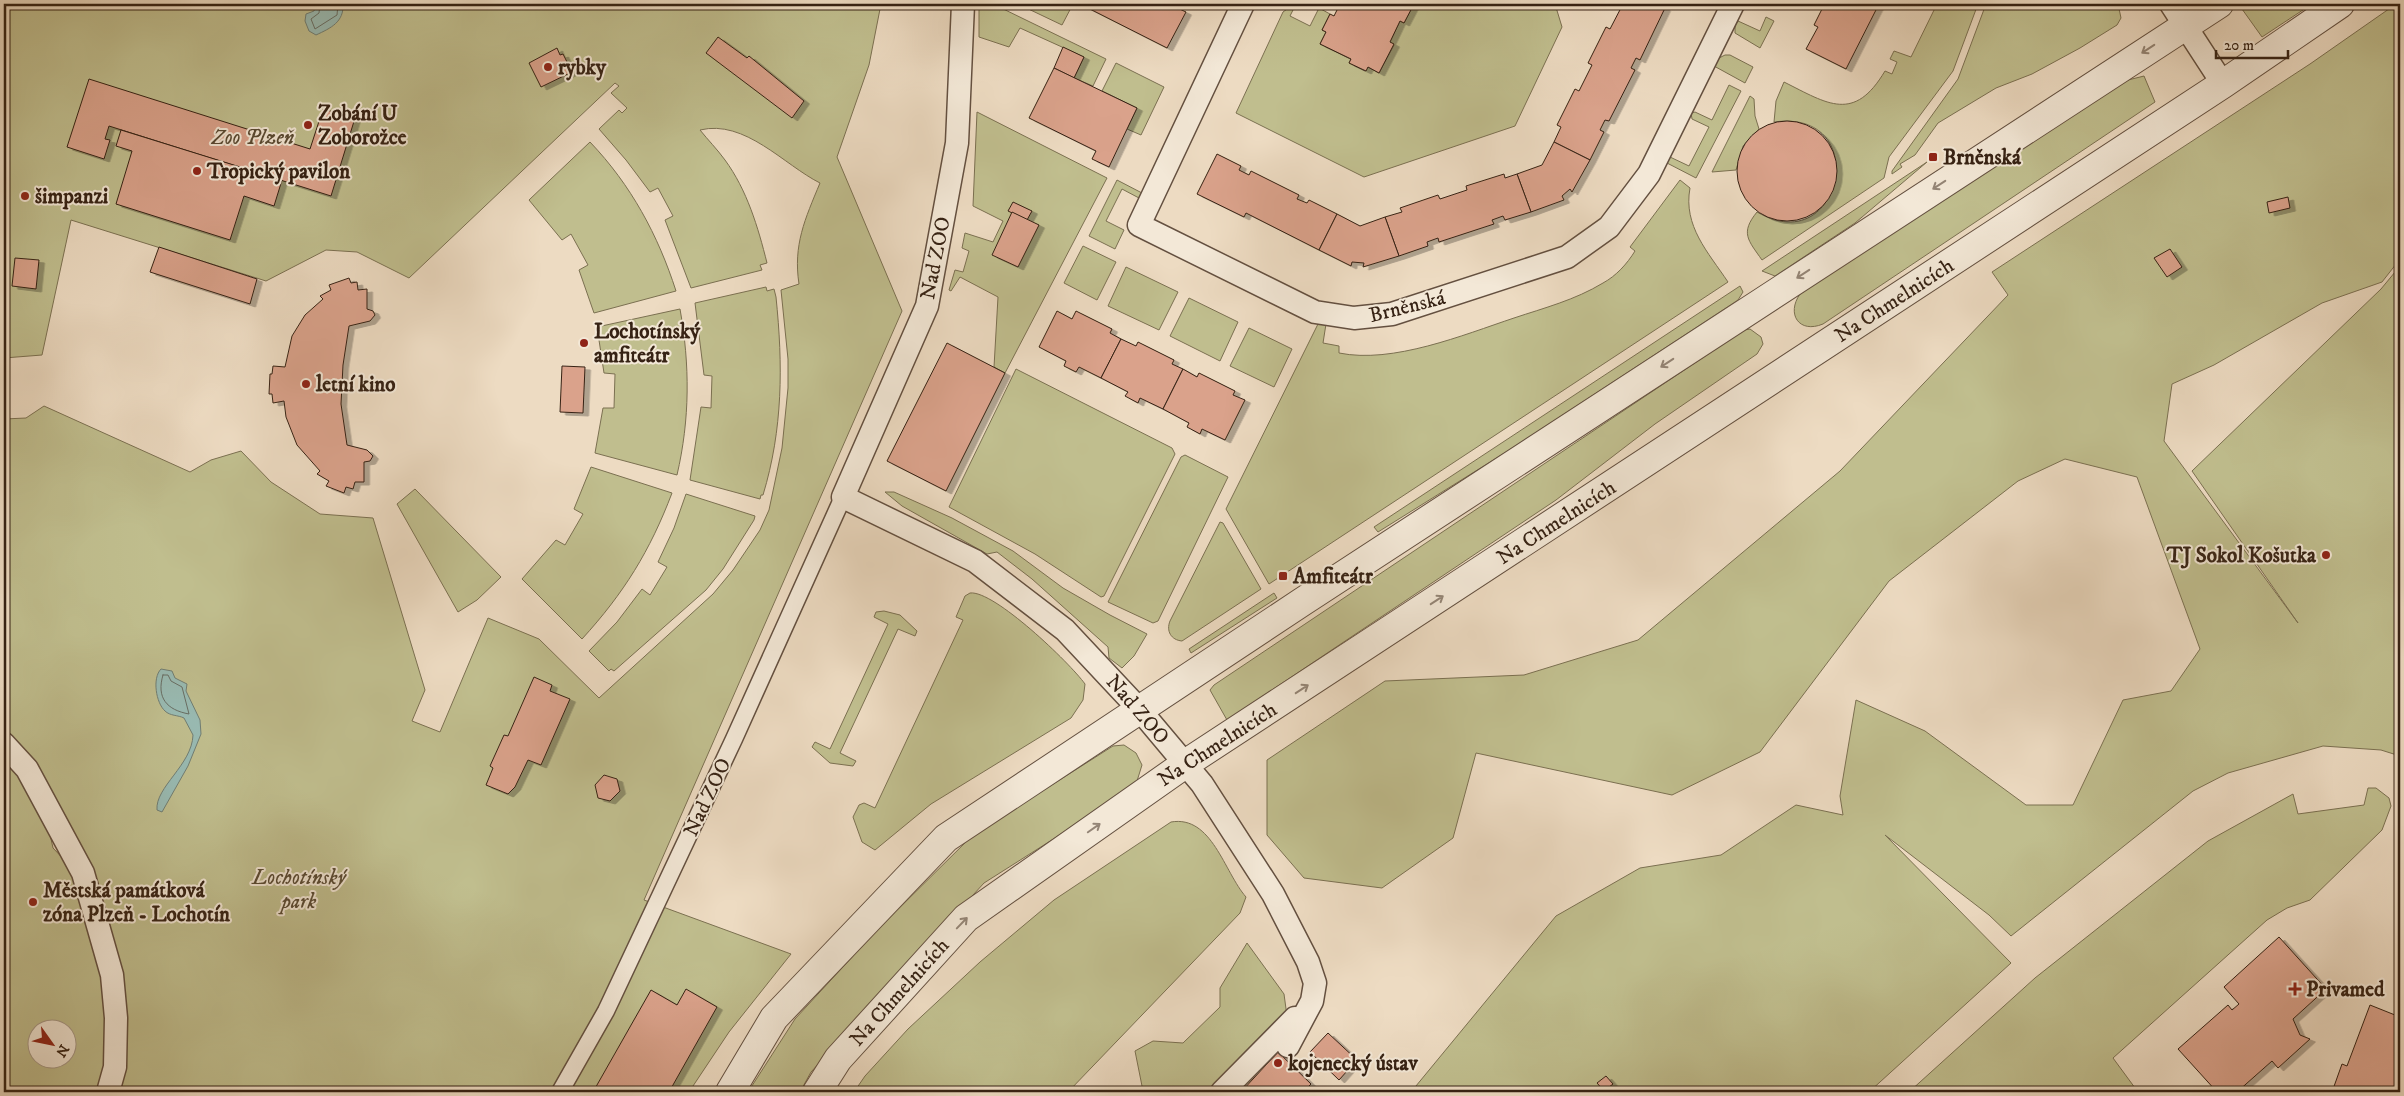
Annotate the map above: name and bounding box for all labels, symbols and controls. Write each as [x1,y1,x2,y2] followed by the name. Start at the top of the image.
[2216,28,2289,60] scale bar
[2224,36,2254,55] text: 20 m
[2141,43,2155,54] one-way arrow
[558,55,607,81] place label: rybky
[542,61,554,73] marker: rybky
[318,101,407,151] place label: Zobání U Zoborožce
[302,119,314,131] marker: Zobání U Zoborožce
[211,125,295,151] park label: Zoo Plzeň
[1943,145,2022,171] place label: Brněnská
[1927,151,1939,163] marker: Brněnská
[206,159,351,185] place label: Tropický pavilon
[191,165,203,177] marker: Tropický pavilon
[1932,180,1946,190] one-way arrow
[35,184,109,210] place label: šimpanzi
[19,190,31,202] marker: šimpanzi
[915,215,957,302] street label: Nad ZOO
[1830,253,1959,349] street label: Na Chmelnicích
[1796,270,1810,280] one-way arrow
[1366,285,1448,329] street label: Brněnská
[594,319,701,369] place label: Lochotínský amfiteátr
[578,337,590,349] marker: Lochotínský amfiteátr
[1660,358,1674,369] one-way arrow
[315,372,395,398] place label: letní kino
[300,378,312,390] marker: letní kino
[1492,475,1621,571] street label: Na Chmelnicích
[2166,543,2317,569] place label: TJ Sokol Košutka
[2320,549,2332,561] marker: TJ Sokol Košutka
[1292,564,1374,590] place label: Amfiteátr
[1277,570,1289,582] marker: Amfiteátr
[1430,595,1444,605] one-way arrow
[1100,669,1175,750] street label: Nad ZOO
[1294,684,1308,694] one-way arrow
[1153,697,1282,793] street label: Na Chmelnicích
[678,754,737,841] street label: Nad ZOO
[1087,823,1101,833] one-way arrow
[251,865,348,915] park label: Lochotínský park
[43,878,231,928] place label: Městská památková zóna Plzeň - Lochotín
[27,896,39,908] marker: Městská památková zóna Plzeň - Lochotín
[956,917,968,929] one-way arrow
[844,933,955,1052] street label: Na Chmelnicích
[2306,977,2385,1003] place label: Privamed
[2288,982,2302,996] marker: Privamed
[28,1018,78,1068] north arrow
[51,1041,73,1061] text: N
[1287,1051,1418,1078] place label: kojenecký ústav
[1272,1057,1284,1069] marker: kojenecký ústav

